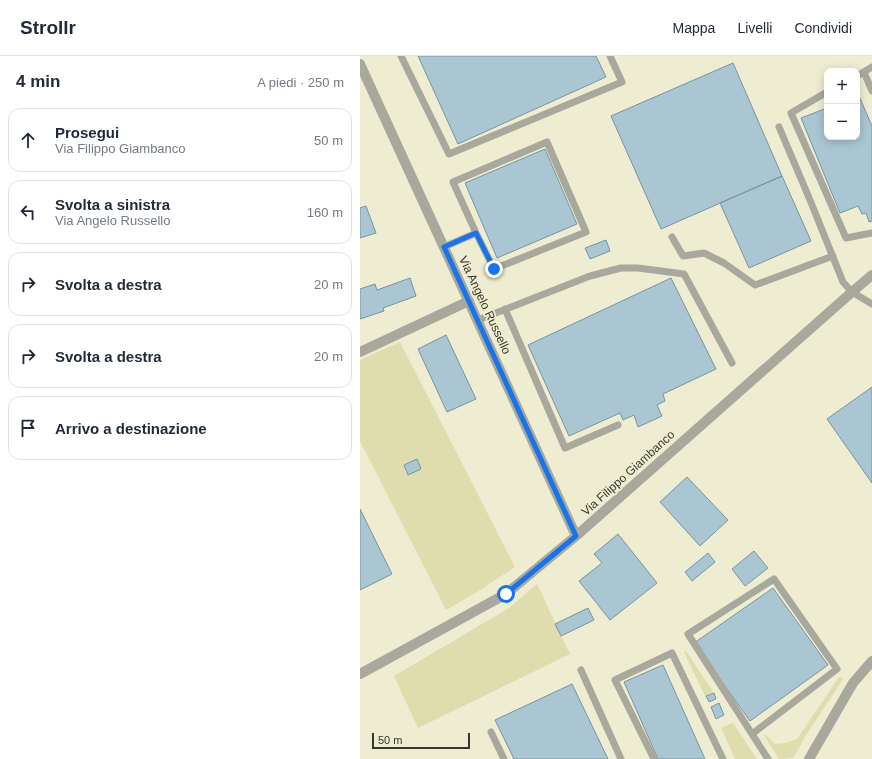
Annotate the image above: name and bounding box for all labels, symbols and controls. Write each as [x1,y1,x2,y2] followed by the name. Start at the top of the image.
[20,17,76,38] text: Strollr
[673,20,715,36] text: Mappa
[737,20,772,36] text: Livelli
[794,20,852,36] text: Condividi
[824,68,860,140] map controls
[824,68,860,104] button: +
[16,72,60,91] text: 4 min
[257,75,344,90] text: A piedi · 250 m
[824,104,860,140] button: −
[55,124,119,141] text: Prosegui
[17,129,39,151] icon: ahead
[314,133,343,148] text: 50 m
[55,141,186,156] text: Via Filippo Giambanco
[55,196,170,213] text: Svolta a sinistra
[17,201,39,223] icon: left
[307,205,343,220] text: 160 m
[55,213,170,228] text: Via Angelo Russello
[456,254,514,357] street label: Via Angelo Russello
[485,260,503,278] route end
[17,273,39,295] icon: right
[55,276,162,293] text: Svolta a destra
[314,277,343,292] text: 20 m
[17,345,39,367] icon: right
[55,348,162,365] text: Svolta a destra
[314,349,343,364] text: 20 m
[17,417,39,439] icon: arrive
[55,420,207,437] text: Arrivo a destinazione
[579,427,678,519] street label: Via Filippo Giambanco
[497,585,515,603] route start
[372,731,470,750] scale bar
[378,734,402,746] text: 50 m

